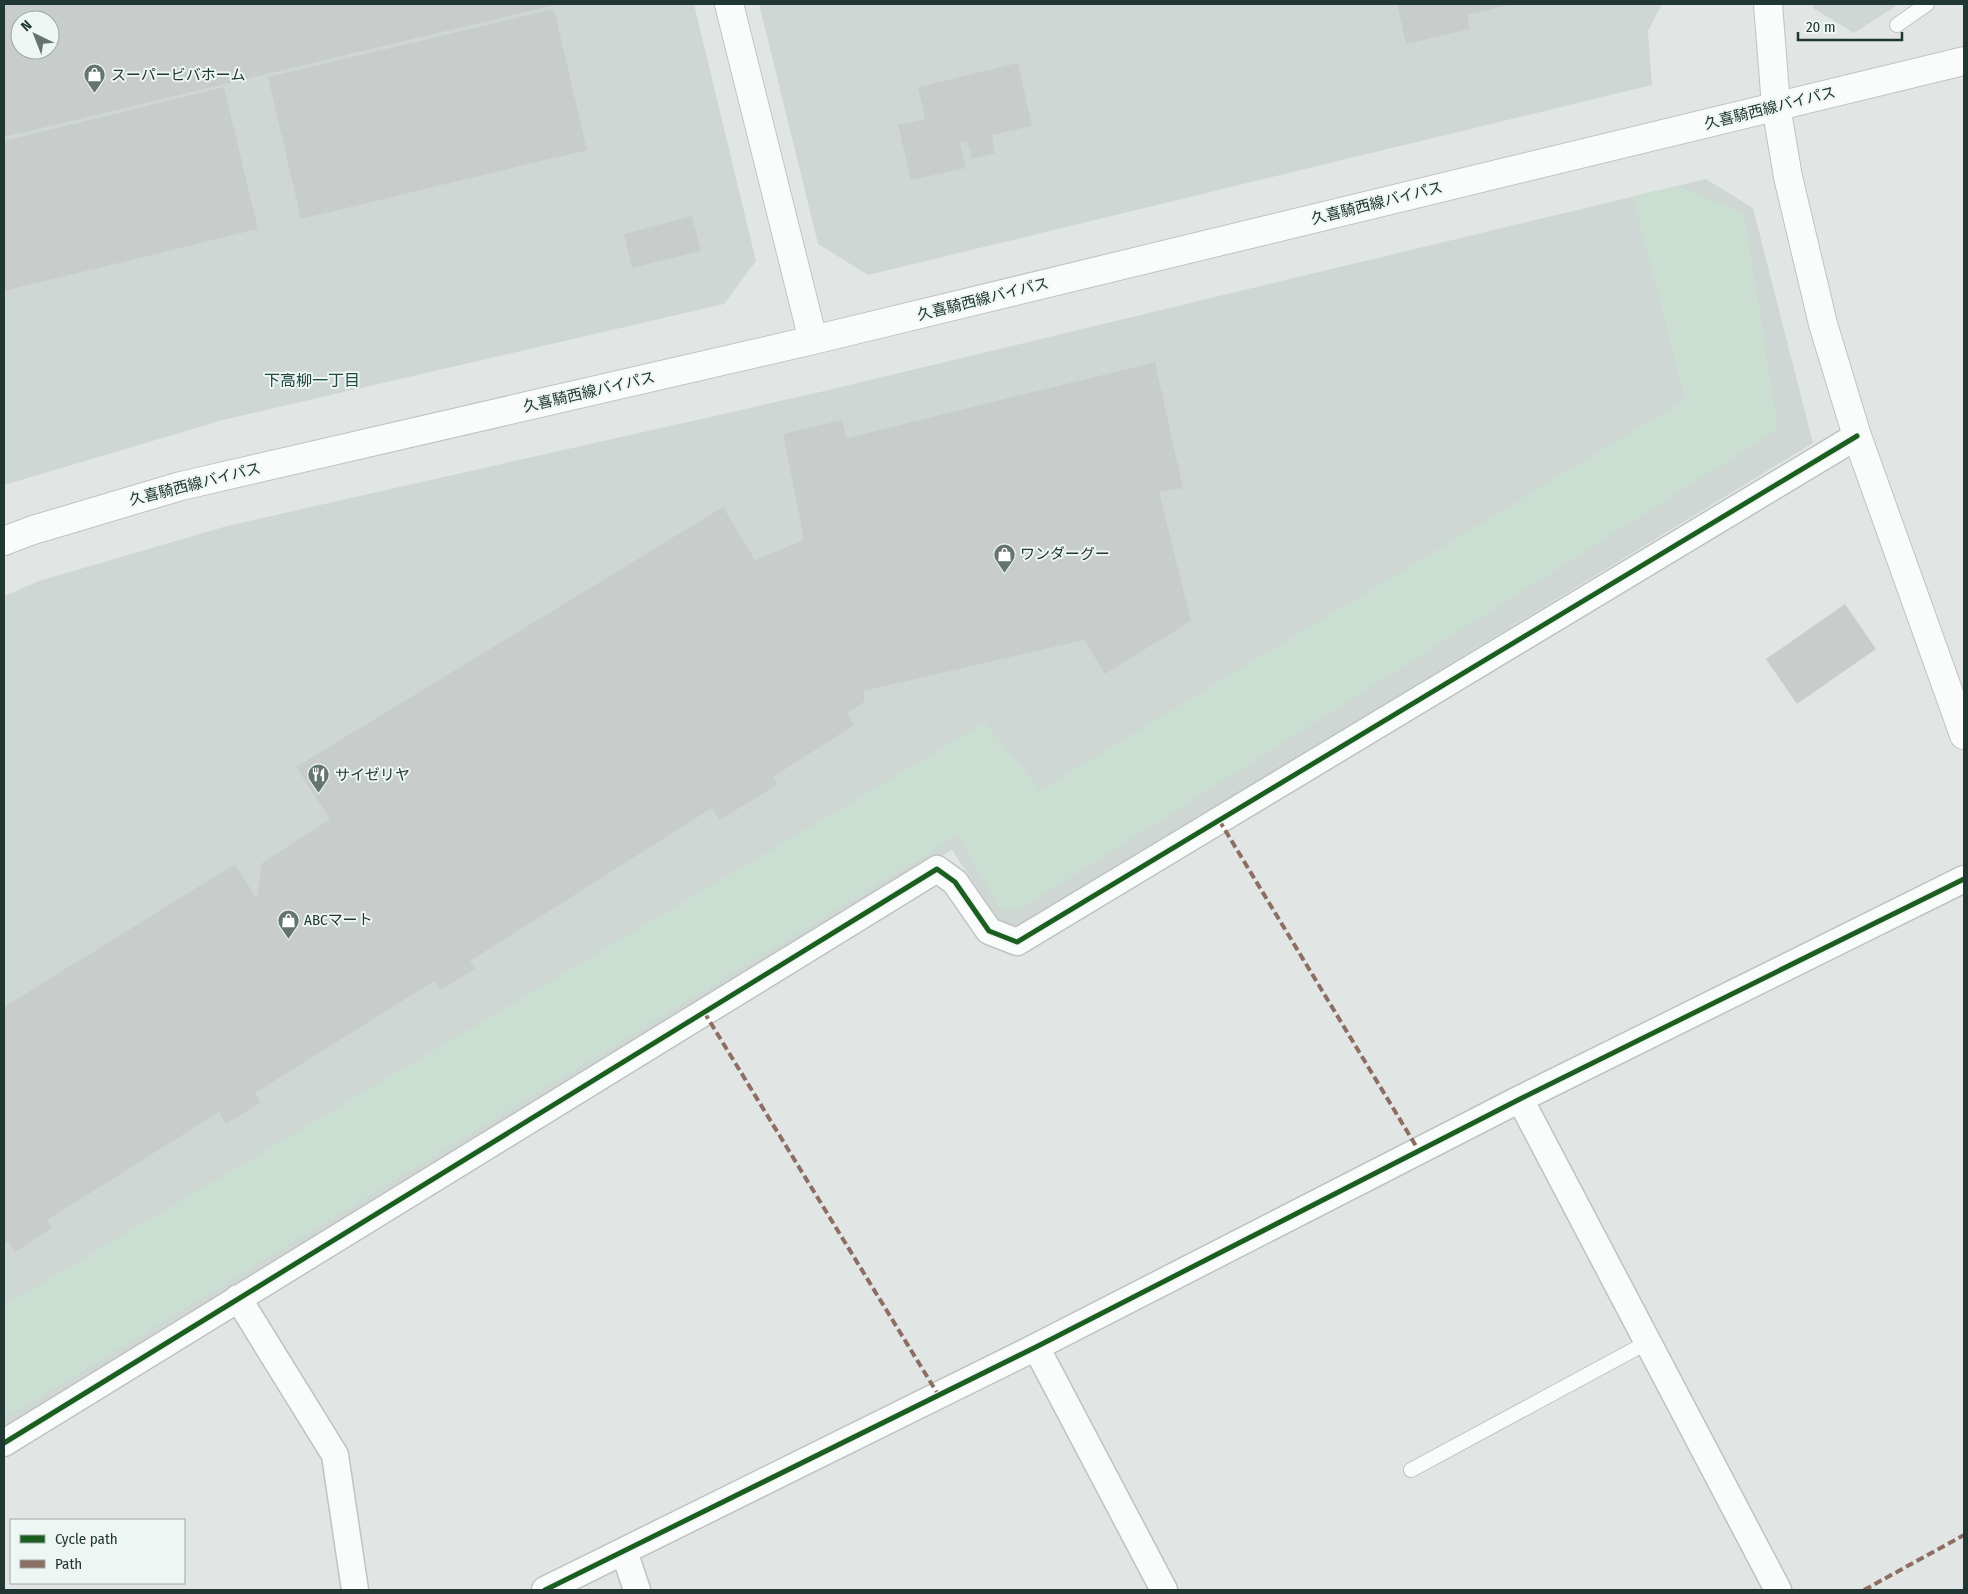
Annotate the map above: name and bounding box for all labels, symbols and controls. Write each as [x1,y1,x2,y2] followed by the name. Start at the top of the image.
[10,10,60,60] north arrow
[1798,10,1902,42] scale bar
[18,17,35,35] text: N
[1806,18,1836,36] text: 20 m
[83,63,107,94] shop icon: スーパービバホーム
[111,66,245,84] place label: スーパービバホーム
[1702,83,1838,133] street label: 久喜騎西線バイパス
[1309,178,1445,228] street label: 久喜騎西線バイパス
[915,274,1051,324] street label: 久喜騎西線バイパス
[521,368,657,416] street label: 久喜騎西線バイパス
[264,371,360,390] district label: 下高柳一丁目
[127,459,263,509] street label: 久喜騎西線バイパス
[992,542,1016,573] shop icon: ワンダーグー
[1020,545,1110,563] place label: ワンダーグー
[307,763,331,794] restaurant icon: サイゼリヤ
[335,766,410,784] place label: サイゼリヤ
[276,908,300,939] shop icon: ABCマート
[304,911,373,929] place label: ABCマート
[10,1519,185,1584] legend
[55,1530,118,1548] text: Cycle path
[55,1555,82,1573] text: Path

